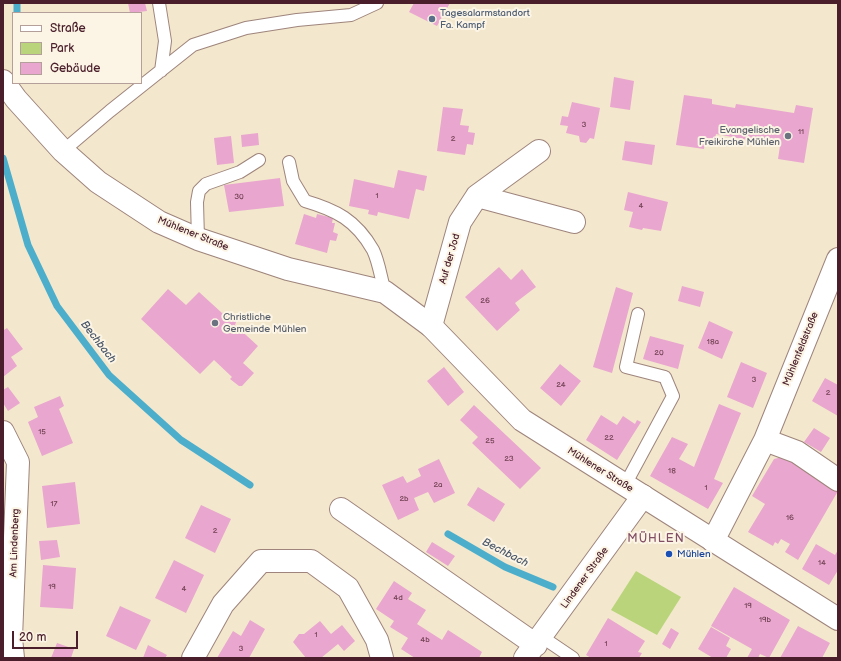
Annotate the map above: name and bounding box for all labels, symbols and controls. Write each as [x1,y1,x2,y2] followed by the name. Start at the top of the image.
[440,7,530,30] place label: Tagesalarmstandort Fa. Kampf
[12,12,142,84] legend
[427,14,437,24] marker: Tagesalarmstandort Fa. Kampf
[50,21,86,36] text: Straße
[50,41,74,56] text: Park
[50,61,100,76] text: Gebäude
[582,120,586,130] house number: 3
[699,124,780,148] place label: Evangelische Freikirche Mühlen
[798,127,804,137] house number: 11
[783,131,793,141] marker: Evangelische Freikirche Mühlen
[451,134,455,144] house number: 2
[375,191,379,201] house number: 1
[234,192,244,202] house number: 30
[639,201,643,211] house number: 4
[156,214,230,254] street label: Mühlener Straße
[437,232,463,286] street label: Auf der Jod
[480,296,490,306] house number: 26
[781,310,821,388] street label: Mühlenfeldstraße
[223,311,306,334] place label: Christliche Gemeinde Mühlen
[77,318,119,366] water label: Bechbach
[210,318,220,328] marker: Christliche Gemeinde Mühlen
[707,337,719,347] house number: 18a
[654,348,664,358] house number: 20
[752,375,756,385] house number: 3
[556,380,566,390] house number: 24
[826,388,830,398] house number: 2
[38,427,46,437] house number: 15
[604,433,614,443] house number: 22
[485,436,495,446] house number: 25
[565,445,635,495] street label: Mühlener Straße
[504,454,514,464] house number: 23
[668,466,676,476] house number: 18
[433,480,443,490] house number: 2a
[704,483,708,493] house number: 1
[399,494,409,504] house number: 2b
[50,499,58,509] house number: 17
[8,508,22,578] street label: Am Lindenberg
[786,513,794,523] house number: 16
[213,526,217,536] house number: 2
[627,532,685,546] district label: MÜHLEN
[480,536,530,570] water label: Bechbach
[559,545,611,611] street label: Lindener Straße
[677,548,711,560] place label: Mühlen
[664,549,674,559] marker: Mühlen
[818,558,826,568] house number: 14
[48,582,56,592] house number: 19
[182,584,186,594] house number: 4
[393,593,403,603] house number: 4d
[744,601,752,611] house number: 19
[759,615,771,625] house number: 19b
[14,623,80,649] scale bar
[19,630,46,645] text: 20 m
[314,630,318,640] house number: 1
[420,635,430,645] house number: 4b
[604,639,608,649] house number: 1
[239,644,243,654] house number: 3

